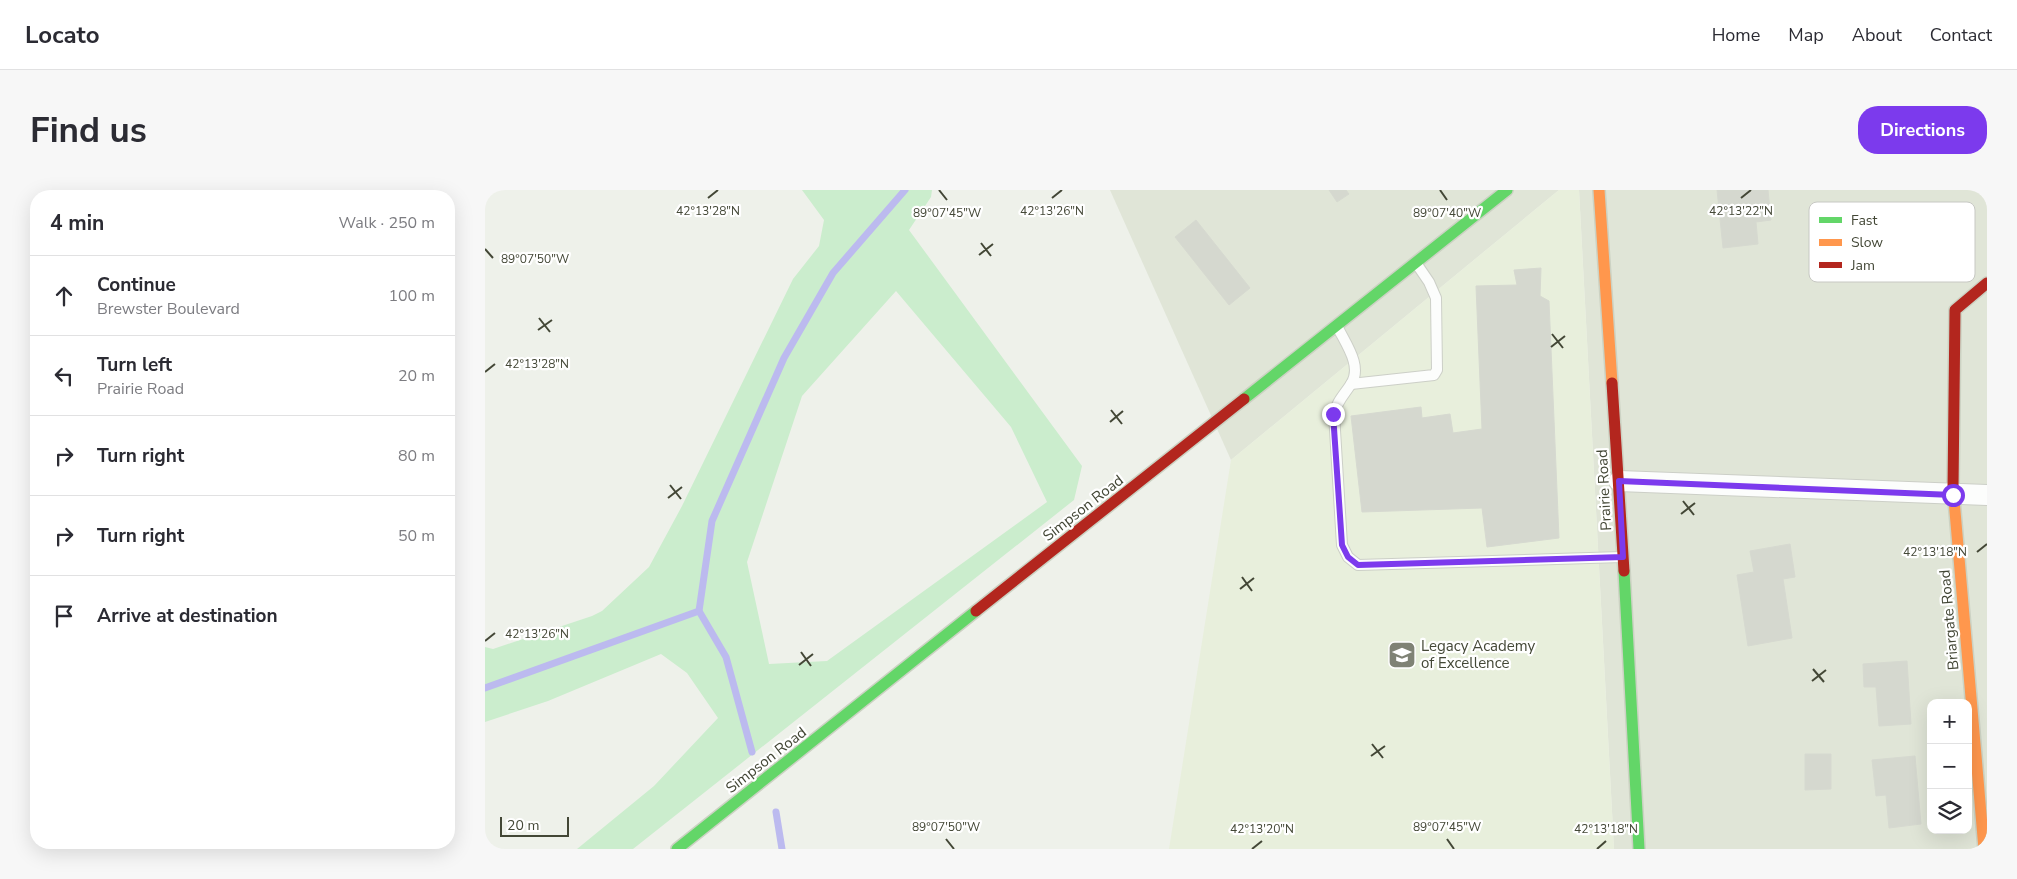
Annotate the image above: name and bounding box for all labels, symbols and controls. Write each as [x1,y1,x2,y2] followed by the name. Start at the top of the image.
[25,19,100,51] text: Locato
[1712,23,1760,47] text: Home
[1788,23,1824,47] text: Map
[1852,23,1902,47] text: About
[1930,23,1992,47] text: Contact
[1858,106,1987,154] button: Directions
[30,107,147,154] text: Find us
[1809,202,1975,282] legend
[676,203,740,219] text: 42°13'28"N
[1020,203,1084,219] text: 42°13'26"N
[1709,203,1773,219] text: 42°13'22"N
[913,205,981,221] text: 89°07'45"W
[1413,205,1481,221] text: 89°07'40"W
[50,209,104,237] text: 4 min
[1851,211,1877,230] text: Fast
[339,212,435,234] text: Walk · 250 m
[1851,233,1883,252] text: Slow
[501,251,569,267] text: 89°07'50"W
[1850,256,1875,275] text: Jam
[97,272,176,298] text: Continue
[50,282,78,310] icon: ahead
[388,285,435,307] text: 100 m
[97,298,240,320] text: Brewster Boulevard
[97,352,172,378] text: Turn left
[505,356,569,372] text: 42°13'28"N
[50,362,78,390] icon: left
[398,365,435,387] text: 20 m
[97,378,184,400] text: Prairie Road
[1322,403,1345,426] route end
[50,442,78,470] icon: right
[97,443,184,469] text: Turn right
[398,445,435,467] text: 80 m
[1592,449,1616,531] street label: Prairie Road
[1039,470,1127,546] street label: Simpson Road
[1942,484,1965,507] route start
[50,522,78,550] icon: right
[97,523,184,549] text: Turn right
[398,525,435,547] text: 50 m
[1903,544,1967,560] text: 42°13'18"N
[1935,569,1963,671] street label: Briargate Road
[50,602,78,630] icon: arrive
[97,603,278,629] text: Arrive at destination
[505,626,569,642] text: 42°13'26"N
[1421,636,1536,673] place label: Legacy Academy of Excellence
[1387,640,1417,670] school or university icon: Legacy Academy of Excellence
[1927,699,1972,834] map controls
[1927,699,1972,744] button: +
[722,722,810,798] street label: Simpson Road
[1927,744,1972,789] button: −
[1927,789,1972,834] button: layers
[500,814,569,837] scale bar
[507,816,539,835] text: 20 m
[912,819,980,835] text: 89°07'50"W
[1413,819,1481,835] text: 89°07'45"W
[1230,821,1294,837] text: 42°13'20"N
[1574,821,1638,837] text: 42°13'18"N

